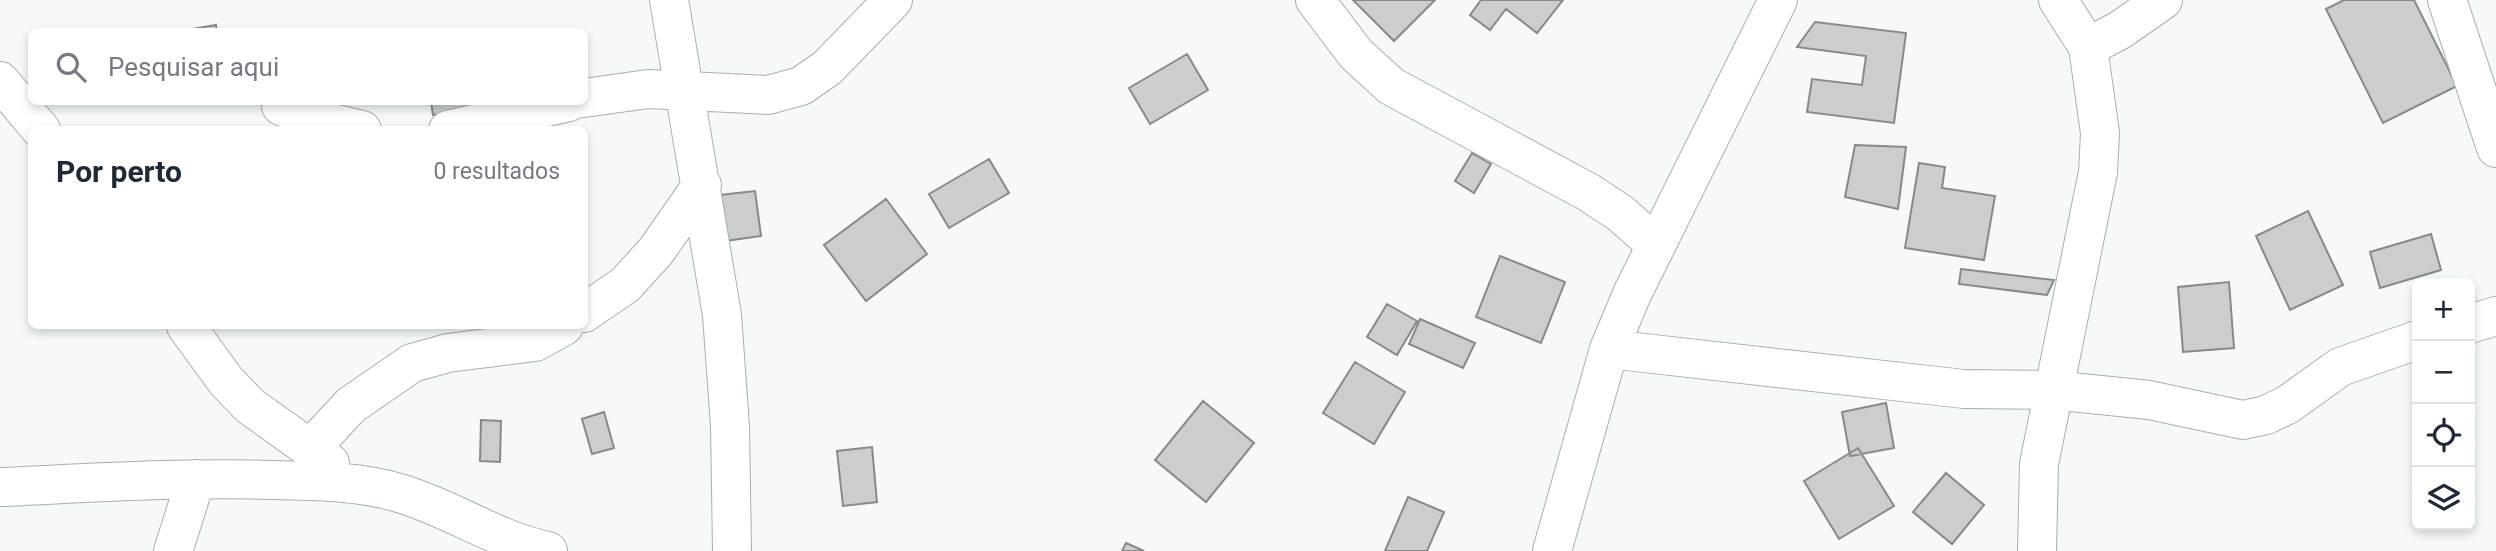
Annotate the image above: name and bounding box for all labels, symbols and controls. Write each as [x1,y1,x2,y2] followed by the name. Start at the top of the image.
[28,28,588,105] search box
[52,48,90,86] icon: search
[108,52,279,82] text: Pesquisar aqui
[56,154,182,189] text: Por perto
[433,158,560,185] text: 0 resultados
[2412,278,2475,530] map controls
[2412,278,2475,341] button: +
[2412,341,2475,404] button: −
[2412,404,2475,467] button: locate
[2412,467,2475,530] button: layers

